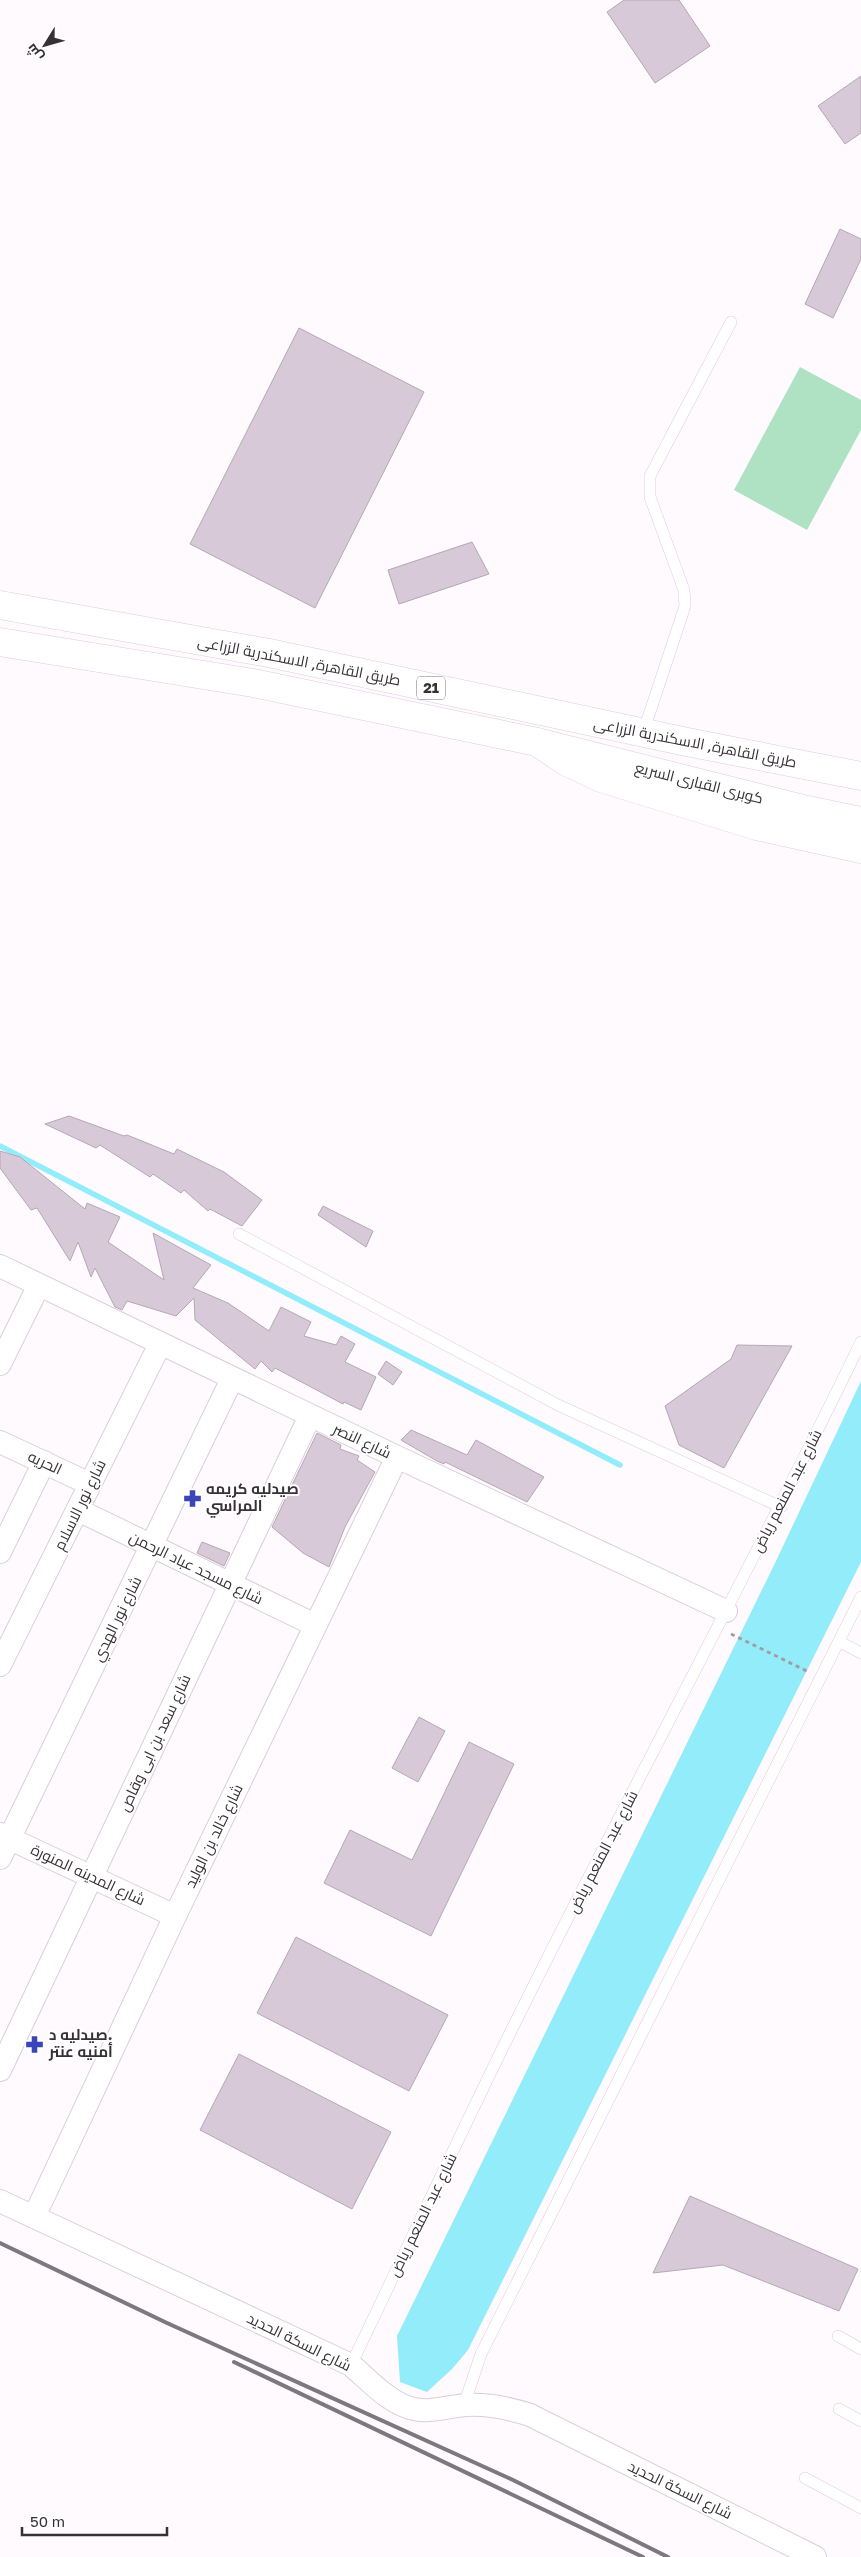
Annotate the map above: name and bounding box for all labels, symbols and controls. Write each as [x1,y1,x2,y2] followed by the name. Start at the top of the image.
[20,20,70,70] north arrow
[22,40,47,65] text: ش
[196,631,402,691] street label: طريق القاهرة, الاسكندرية الزراعى
[417,676,445,700] road number: 21
[592,713,798,773] street label: طريق القاهرة, الاسكندرية الزراعى
[633,757,765,810] street label: كوبرى القبارى السريع
[328,1418,394,1464] street label: شارع النصر
[747,1426,827,1556] street label: شارع عبد المنعم رياض
[25,1446,65,1479] street label: الحريه
[49,1456,112,1554] street label: شارع نور الاسلام
[206,1479,299,1518] place label: صيدليه كريمه المراسي
[182,1488,202,1508] pharmacy icon: صيدليه كريمه المراسي
[125,1527,266,1610] street label: شارع مسجد عباد الرحمن
[88,1573,148,1666] street label: شارع نور الهدي
[114,1671,197,1815] street label: شارع سعد بن ابى وقاص
[180,1781,249,1892] street label: شارع خالد بن الوليد
[563,1787,643,1917] street label: شارع عبد المنعم رياض
[27,1840,148,1911] street label: شارع المدينه المنورة
[48,2025,113,2061] place label: صيدليه د. أمنيه عنتر
[25,2034,45,2054] pharmacy icon: صيدليه د. أمنيه عنتر
[384,2150,463,2281] street label: شارع عبد المنعم رياض
[243,2308,354,2377] street label: شارع السكة الحديد
[624,2456,735,2525] street label: شارع السكة الحديد
[22,2504,168,2536] scale bar
[30,2512,65,2530] text: 50 m

